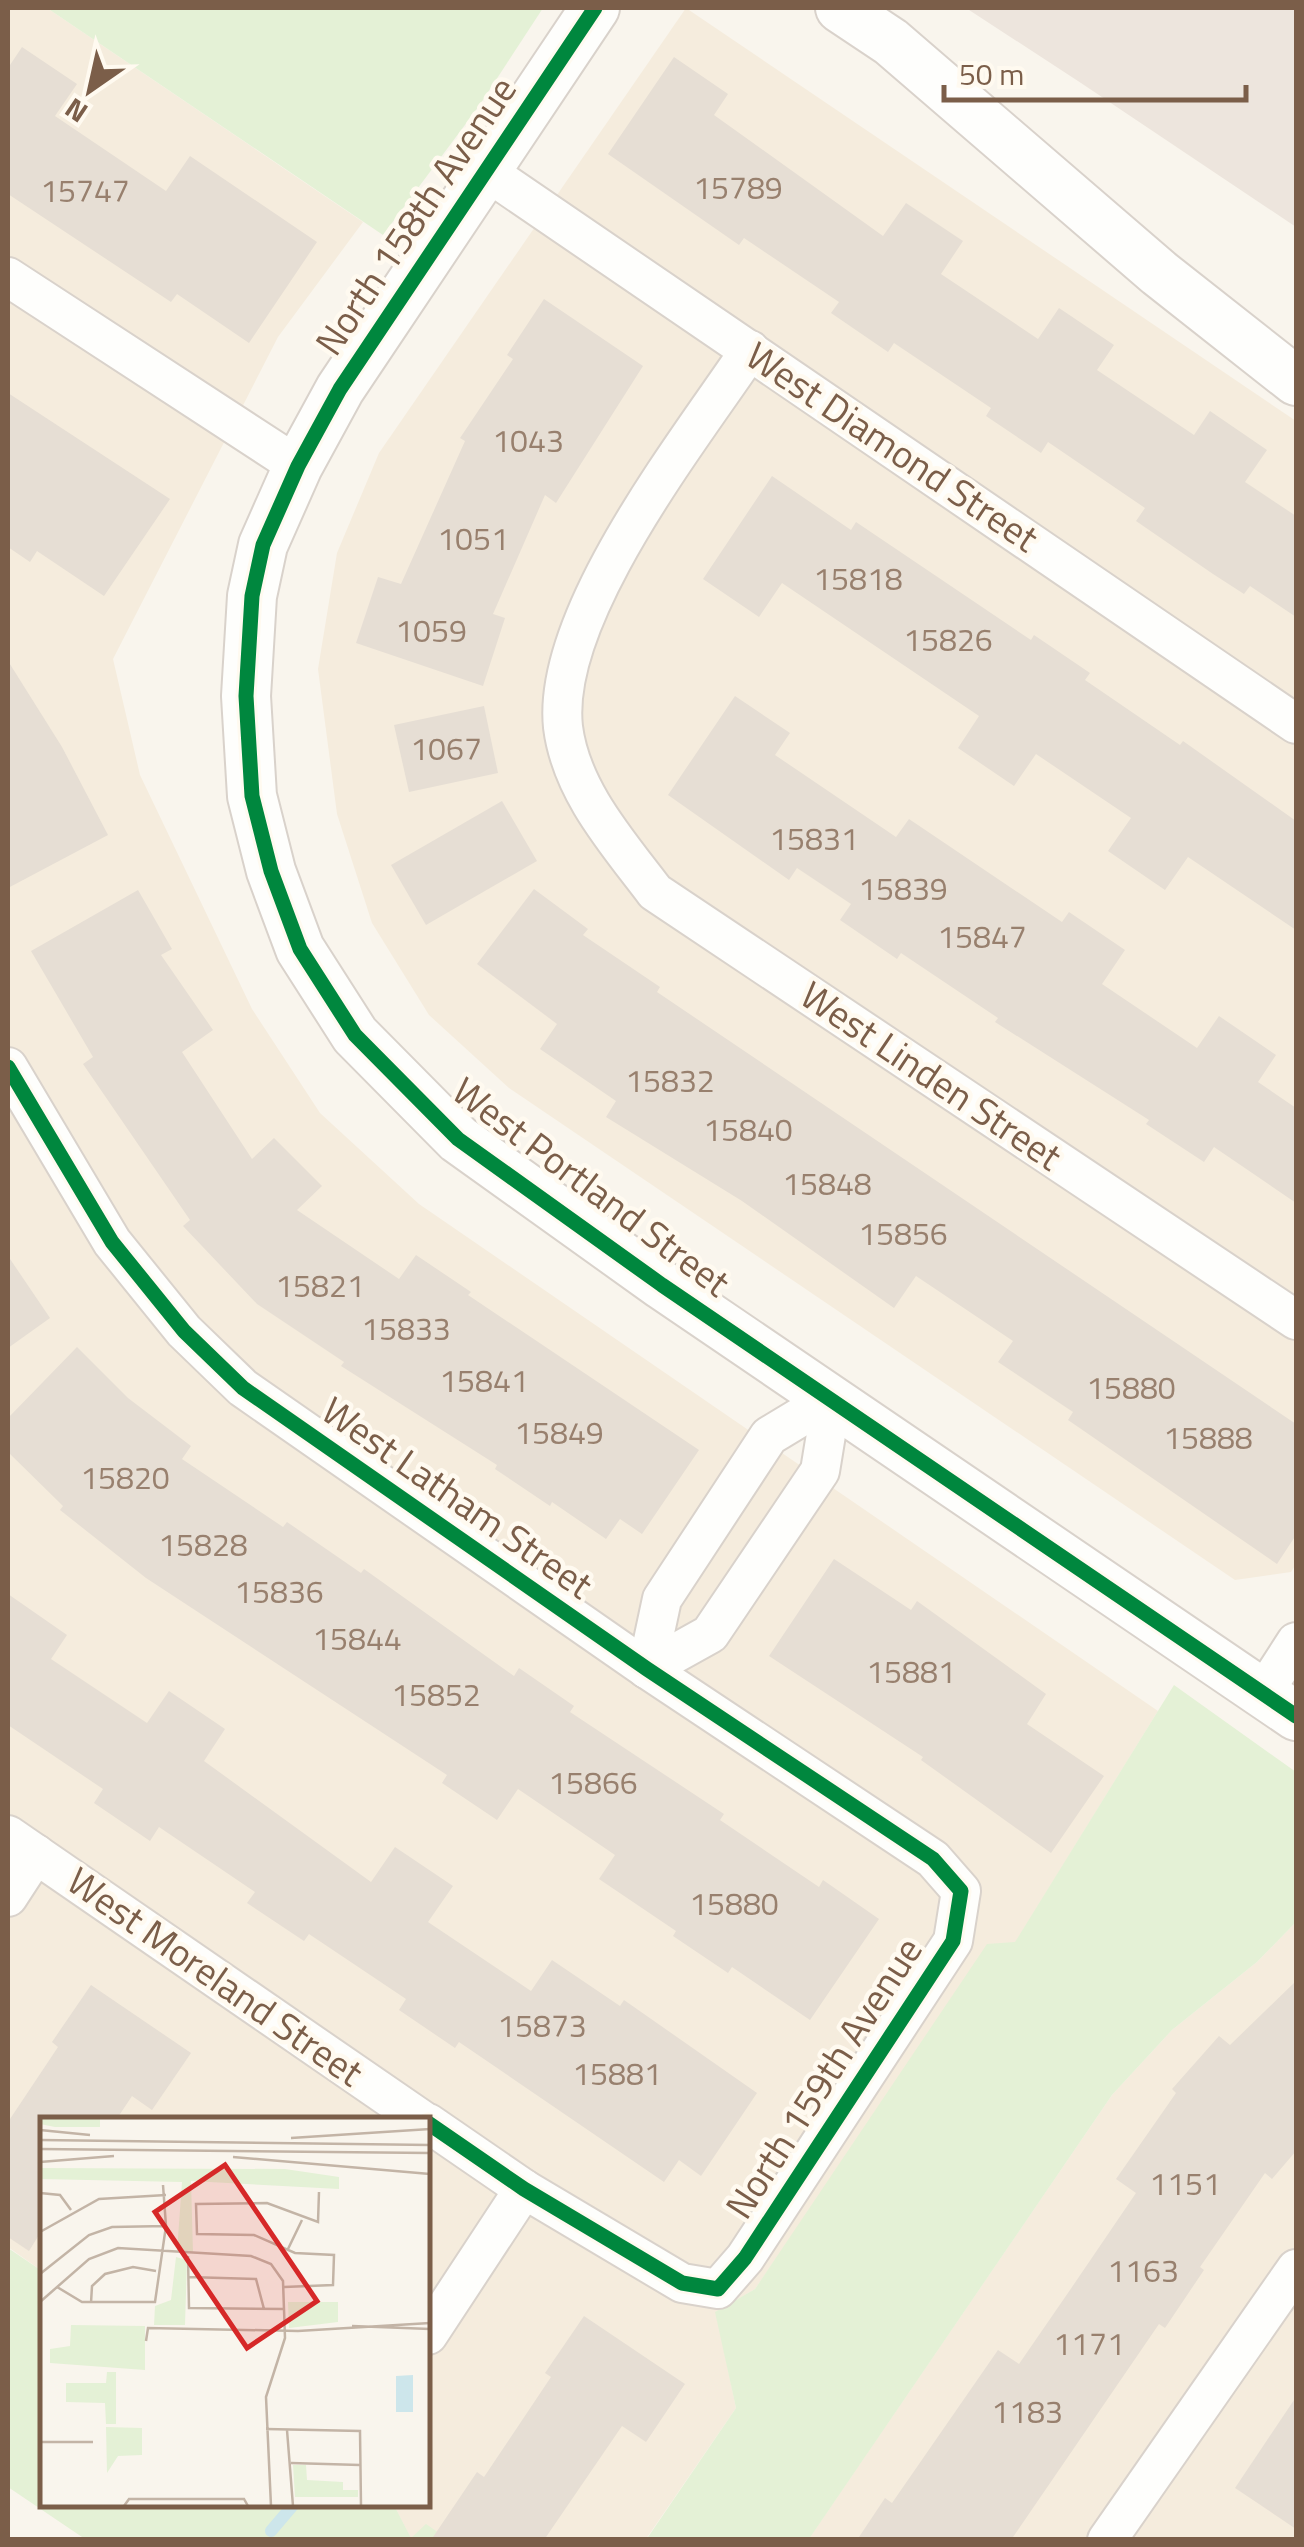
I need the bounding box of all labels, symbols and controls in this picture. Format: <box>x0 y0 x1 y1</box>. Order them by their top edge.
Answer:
north arrow <box>40 40 140 140</box>
scale bar <box>944 40 1246 102</box>
text: 50 m <box>959 51 1024 97</box>
street label: North 158th Avenue <box>300 64 530 367</box>
text: N <box>56 88 96 134</box>
house number: 15789 <box>693 163 783 211</box>
house number: 15747 <box>40 166 130 214</box>
street label: West Diamond Street <box>735 327 1051 566</box>
house number: 1043 <box>492 416 564 464</box>
house number: 1051 <box>437 514 509 562</box>
house number: 15818 <box>813 554 903 602</box>
house number: 1059 <box>395 606 467 654</box>
house number: 15826 <box>903 615 993 663</box>
house number: 1067 <box>410 724 482 772</box>
house number: 15831 <box>769 814 859 862</box>
house number: 15839 <box>858 864 948 912</box>
house number: 15847 <box>937 912 1027 960</box>
street label: West Linden Street <box>789 966 1074 1184</box>
house number: 15832 <box>625 1056 715 1104</box>
street label: West Portland Street <box>440 1062 743 1310</box>
house number: 15840 <box>703 1105 793 1153</box>
house number: 15848 <box>782 1159 872 1207</box>
house number: 15856 <box>858 1209 948 1257</box>
house number: 15821 <box>275 1261 365 1309</box>
house number: 15833 <box>361 1304 451 1352</box>
house number: 15841 <box>439 1356 529 1404</box>
house number: 15880 <box>1086 1363 1176 1411</box>
street label: West Latham Street <box>310 1382 605 1613</box>
house number: 15849 <box>514 1408 604 1456</box>
house number: 15888 <box>1163 1413 1253 1461</box>
house number: 15820 <box>80 1453 170 1501</box>
house number: 15828 <box>158 1520 248 1568</box>
house number: 15836 <box>234 1567 324 1615</box>
house number: 15844 <box>312 1614 402 1662</box>
house number: 15881 <box>866 1647 956 1695</box>
house number: 15852 <box>391 1670 481 1718</box>
house number: 15866 <box>548 1758 638 1806</box>
street label: West Moreland Street <box>56 1852 376 2100</box>
house number: 15880 <box>689 1879 779 1927</box>
street label: North 159th Avenue <box>710 1925 936 2230</box>
house number: 15873 <box>497 2001 587 2049</box>
house number: 15881 <box>572 2049 662 2097</box>
inset map <box>40 2117 430 2507</box>
house number: 1151 <box>1149 2159 1221 2207</box>
house number: 1163 <box>1107 2246 1179 2294</box>
house number: 1171 <box>1053 2319 1125 2367</box>
house number: 1183 <box>991 2387 1063 2435</box>

